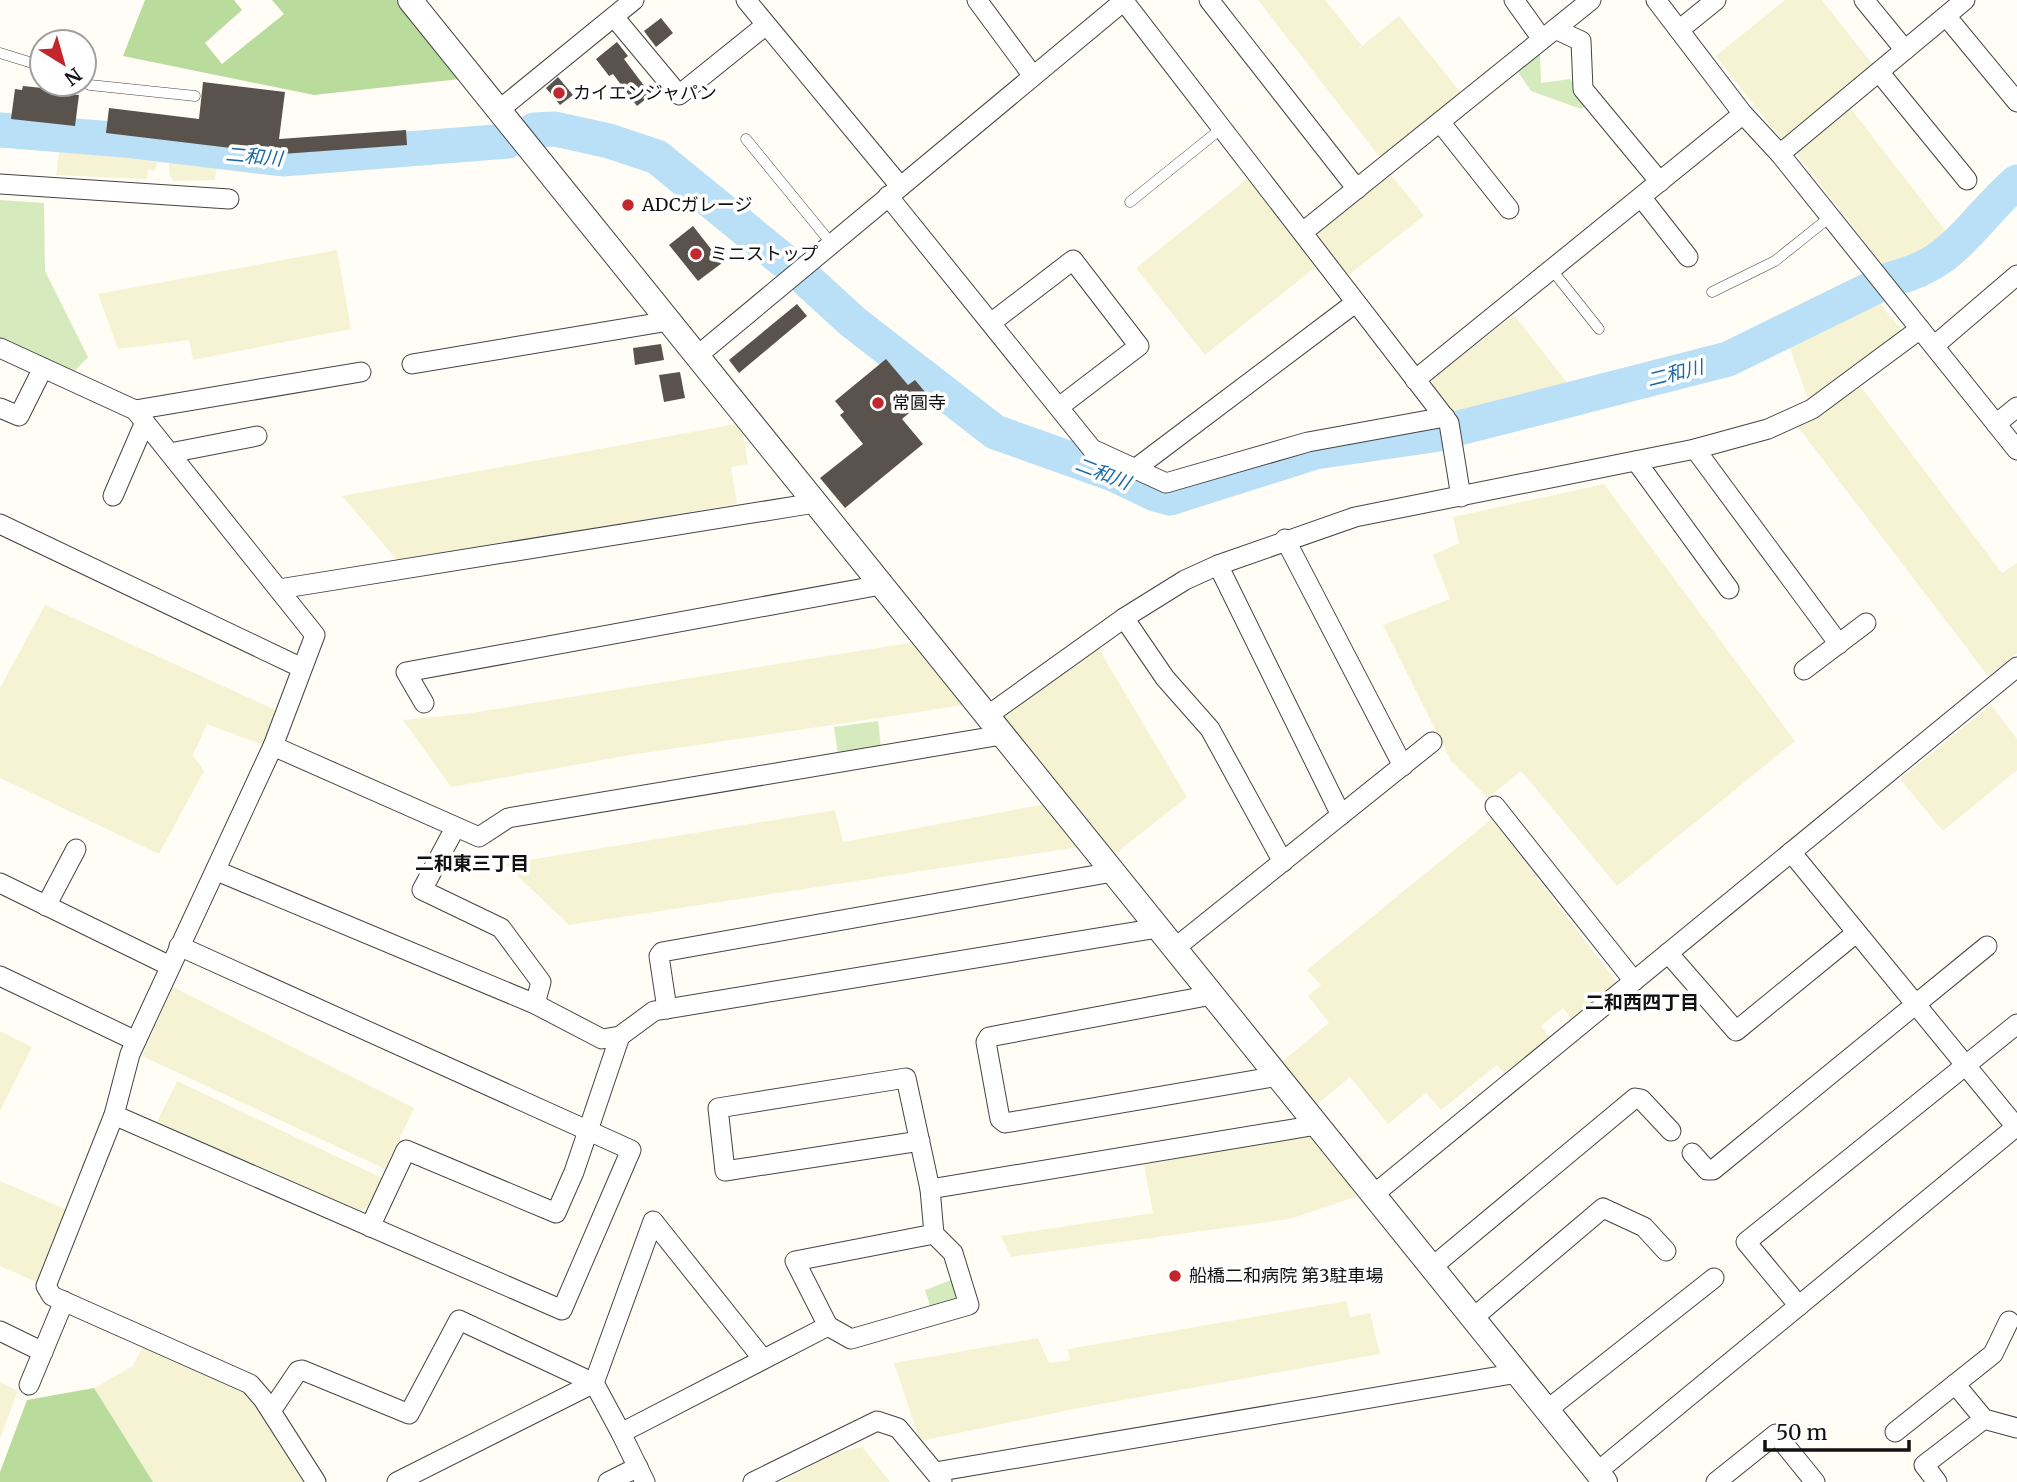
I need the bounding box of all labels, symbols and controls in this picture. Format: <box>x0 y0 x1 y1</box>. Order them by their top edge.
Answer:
north arrow <box>28 28 98 98</box>
text: N <box>60 62 86 91</box>
place label: カイエンジャパン <box>573 81 717 104</box>
marker: カイエンジャパン <box>551 85 567 101</box>
water label: 二和川 <box>225 142 285 171</box>
place label: ADCガレージ <box>641 193 752 216</box>
marker: ADCガレージ <box>620 197 636 213</box>
place label: ミニストップ <box>710 242 818 265</box>
marker: ミニストップ <box>688 246 704 262</box>
water label: 二和川 <box>1644 354 1707 392</box>
place label: 常圓寺 <box>892 391 946 414</box>
marker: 常圓寺 <box>870 395 886 411</box>
water label: 二和川 <box>1072 452 1136 495</box>
district label: 二和東三丁目 <box>415 851 529 875</box>
district label: 二和西四丁目 <box>1585 990 1699 1014</box>
place label: 船橋二和病院 第3駐車場 <box>1189 1264 1384 1287</box>
marker: 船橋二和病院 第3駐車場 <box>1167 1268 1183 1284</box>
scale bar <box>1765 1408 1909 1452</box>
text: 50 m <box>1776 1419 1827 1446</box>

